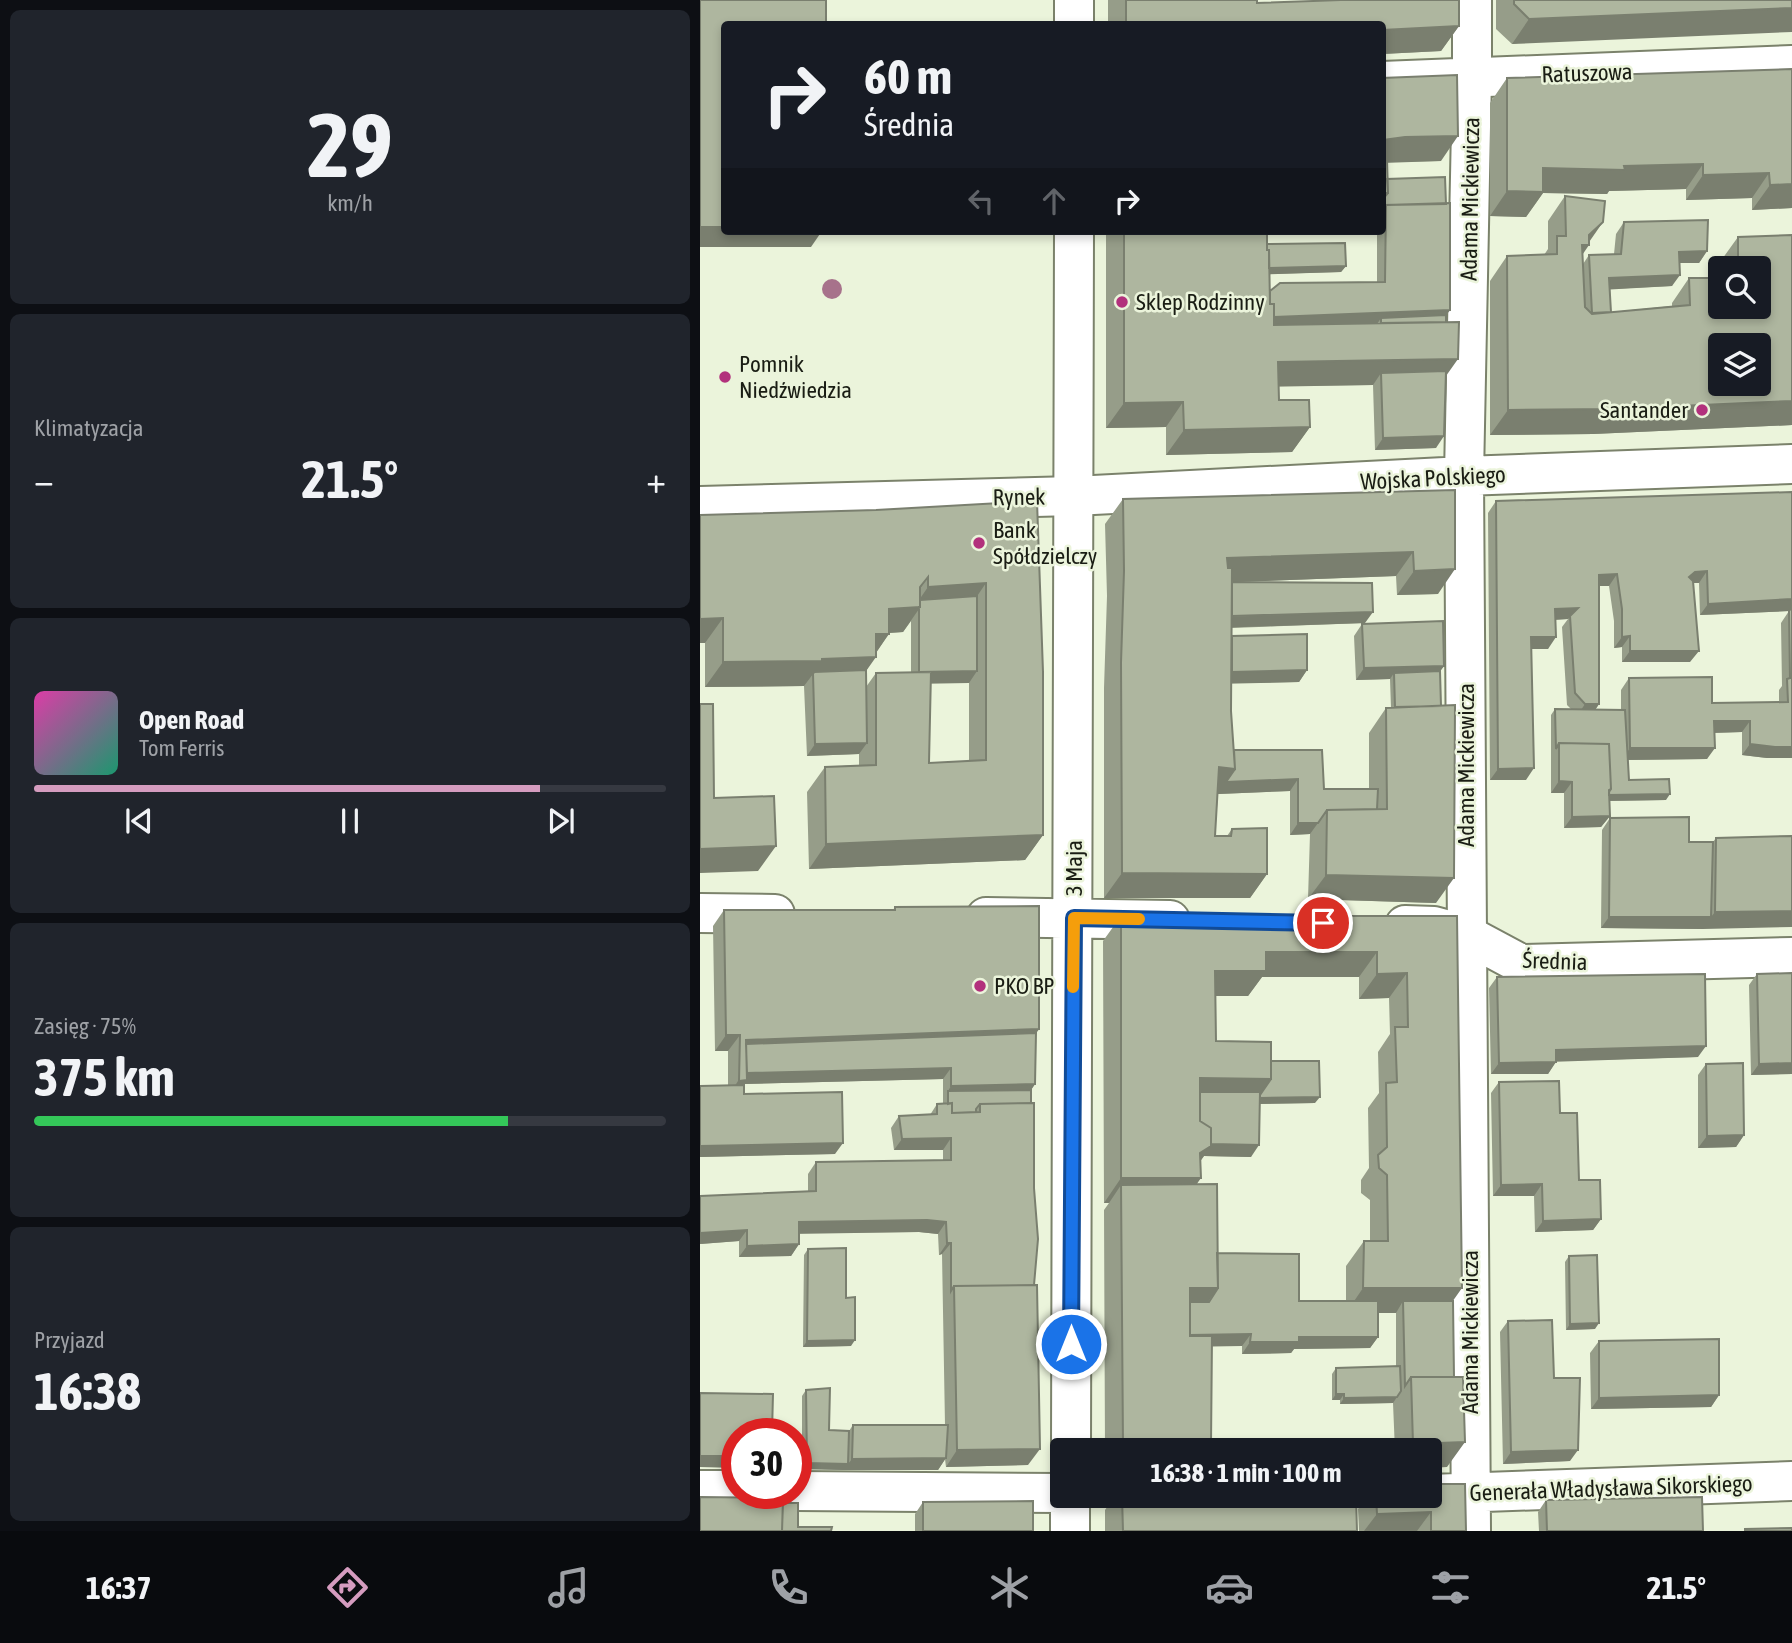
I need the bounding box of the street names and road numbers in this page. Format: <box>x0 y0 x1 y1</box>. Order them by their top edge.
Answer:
street label: Ratuszowa <box>1541 58 1633 88</box>
street label: Adama Mickiewicza <box>1456 117 1484 281</box>
street label: Wojska Polskiego <box>1360 461 1506 495</box>
street label: Rynek <box>992 484 1046 510</box>
street label: Adama Mickiewicza <box>1453 683 1479 847</box>
street label: 3 Maja <box>1061 840 1087 896</box>
street label: Średnia <box>1522 947 1588 975</box>
street label: Adama Mickiewicza <box>1457 1250 1483 1414</box>
street label: Generała Władysława Sikorskiego <box>1469 1470 1753 1506</box>

